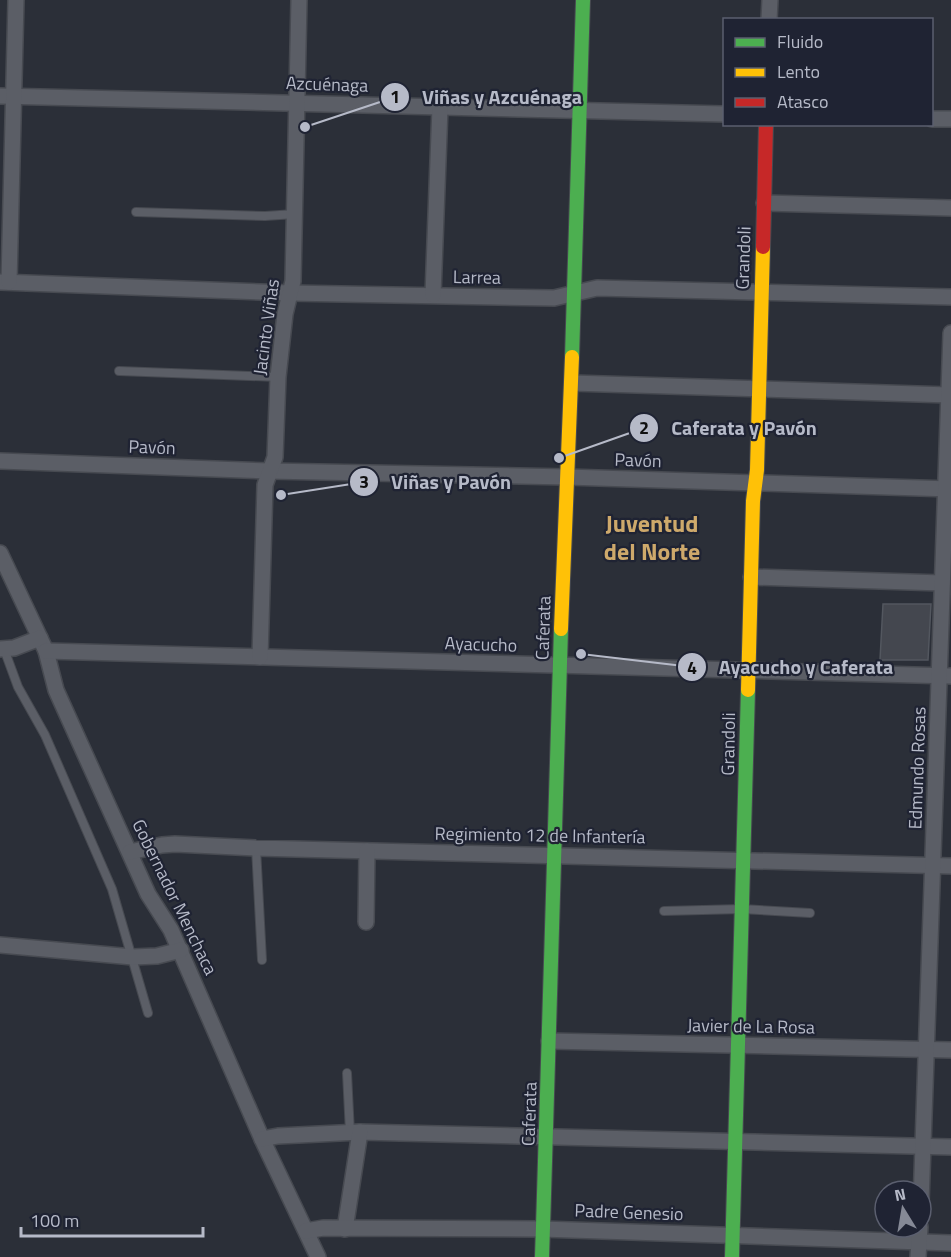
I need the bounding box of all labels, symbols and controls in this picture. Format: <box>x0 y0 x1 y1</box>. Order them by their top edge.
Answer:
legend <box>723 18 933 126</box>
text: Fluido <box>777 28 823 55</box>
text: Lento <box>777 58 820 85</box>
street label: Azcuénaga <box>285 69 369 99</box>
callout: Viñas y Azcuénaga <box>380 78 594 116</box>
text: Viñas y Azcuénaga <box>422 81 582 112</box>
text: 1 <box>390 83 400 110</box>
text: Atasco <box>777 88 828 115</box>
street label: Grandoli <box>728 226 758 290</box>
street label: Larrea <box>453 263 501 291</box>
street label: Jacinto Viñas <box>246 277 286 377</box>
callout: Caferata y Pavón <box>629 409 828 447</box>
text: Caferata y Pavón <box>671 412 817 443</box>
text: 2 <box>639 414 649 441</box>
street label: Pavón <box>128 433 176 461</box>
street label: Pavón <box>614 446 662 474</box>
callout: Viñas y Pavón <box>349 463 523 501</box>
text: Viñas y Pavón <box>391 466 511 497</box>
text: 3 <box>359 468 369 495</box>
district label: Juventud del Norte <box>604 505 700 569</box>
street label: Caferata <box>528 595 558 661</box>
street label: Ayacucho <box>444 629 518 659</box>
callout: Ayacucho y Caferata <box>677 648 906 686</box>
text: Ayacucho y Caferata <box>719 651 893 682</box>
text: 4 <box>687 654 697 681</box>
street label: Edmundo Rosas <box>901 706 933 830</box>
street label: Grandoli <box>714 712 742 776</box>
street label: Gobernador Menchaca <box>126 814 224 980</box>
street label: Regimiento 12 de Infantería <box>434 820 646 850</box>
street label: Javier de La Rosa <box>687 1011 815 1041</box>
street label: Caferata <box>514 1081 544 1147</box>
north arrow <box>873 1179 933 1239</box>
text: N <box>892 1181 908 1207</box>
street label: Padre Genesio <box>574 1197 684 1227</box>
scale bar <box>21 1200 202 1238</box>
text: 100 m <box>30 1207 79 1234</box>

